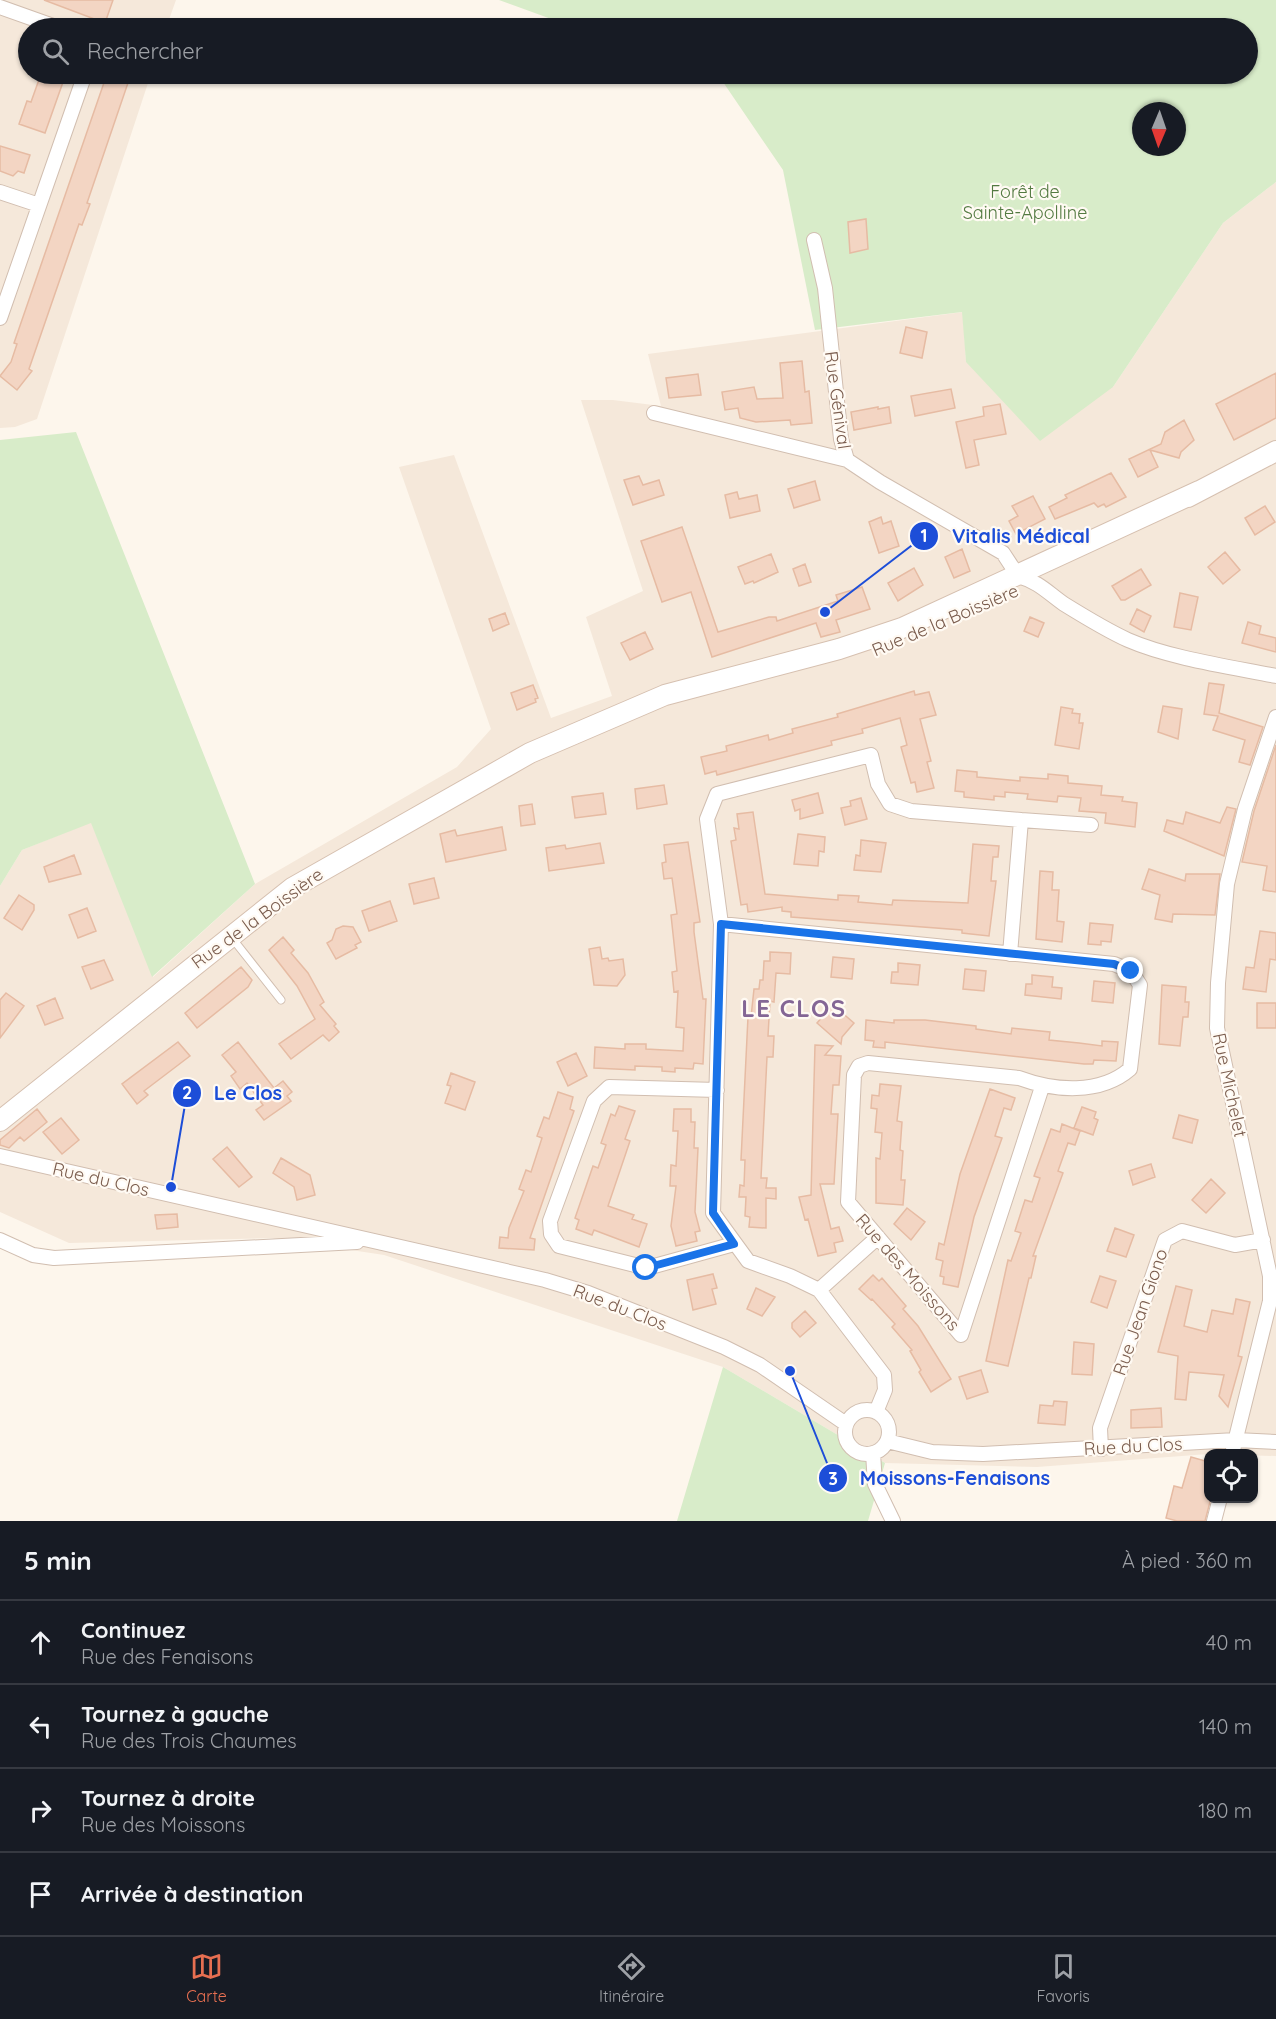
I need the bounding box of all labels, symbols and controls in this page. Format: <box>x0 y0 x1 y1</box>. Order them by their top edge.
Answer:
search box <box>18 18 1258 84</box>
icon: search <box>39 35 72 68</box>
text: Rechercher <box>87 37 203 65</box>
north arrow <box>1132 102 1186 156</box>
park label: Forêt de Sainte-Apolline <box>963 180 1087 224</box>
street label: Rue Génival <box>820 350 856 450</box>
callout: Vitalis Médical <box>909 517 1102 555</box>
text: Vitalis Médical <box>952 523 1090 548</box>
text: 1 <box>920 524 928 547</box>
street label: Rue de la Boissière <box>868 579 1022 661</box>
street label: Rue de la Boissière <box>187 862 327 974</box>
route end <box>1117 957 1143 983</box>
district label: LE CLOS <box>741 993 847 1023</box>
street label: Rue Michelet <box>1208 1031 1252 1139</box>
callout: Le Clos <box>172 1074 295 1112</box>
text: Le Clos <box>214 1080 282 1105</box>
text: 2 <box>182 1081 192 1104</box>
street label: Rue du Clos <box>50 1157 152 1201</box>
street label: Rue des Moissons <box>851 1209 965 1335</box>
street label: Rue Jean Giono <box>1108 1246 1172 1378</box>
route start <box>632 1254 658 1280</box>
street label: Rue du Clos <box>570 1279 670 1335</box>
street label: Rue du Clos <box>1083 1432 1183 1460</box>
map controls <box>1204 1449 1258 1503</box>
button: locate <box>1204 1449 1258 1503</box>
callout: Moissons-Fenaisons <box>818 1459 1062 1497</box>
text: Moissons-Fenaisons <box>860 1465 1050 1490</box>
text: 3 <box>828 1467 838 1490</box>
text: 5 min <box>24 1544 92 1577</box>
text: À pied · 360 m <box>1122 1548 1252 1573</box>
text: Continuez <box>81 1616 185 1644</box>
icon: ahead <box>24 1626 57 1659</box>
text: 40 m <box>1206 1630 1252 1655</box>
text: Rue des Fenaisons <box>81 1644 253 1669</box>
text: Tournez à gauche <box>81 1700 269 1728</box>
icon: left <box>24 1710 57 1743</box>
text: 140 m <box>1199 1714 1252 1739</box>
text: Rue des Trois Chaumes <box>81 1728 297 1753</box>
text: Tournez à droite <box>81 1784 255 1812</box>
icon: right <box>24 1794 57 1827</box>
text: 180 m <box>1198 1798 1252 1823</box>
text: Rue des Moissons <box>81 1812 245 1837</box>
icon: arrive <box>24 1878 57 1911</box>
text: Arrivée à destination <box>81 1880 303 1908</box>
tab: Carte <box>186 1950 227 2006</box>
tab: Itinéraire <box>599 1950 664 2006</box>
tab: Favoris <box>1036 1950 1090 2006</box>

